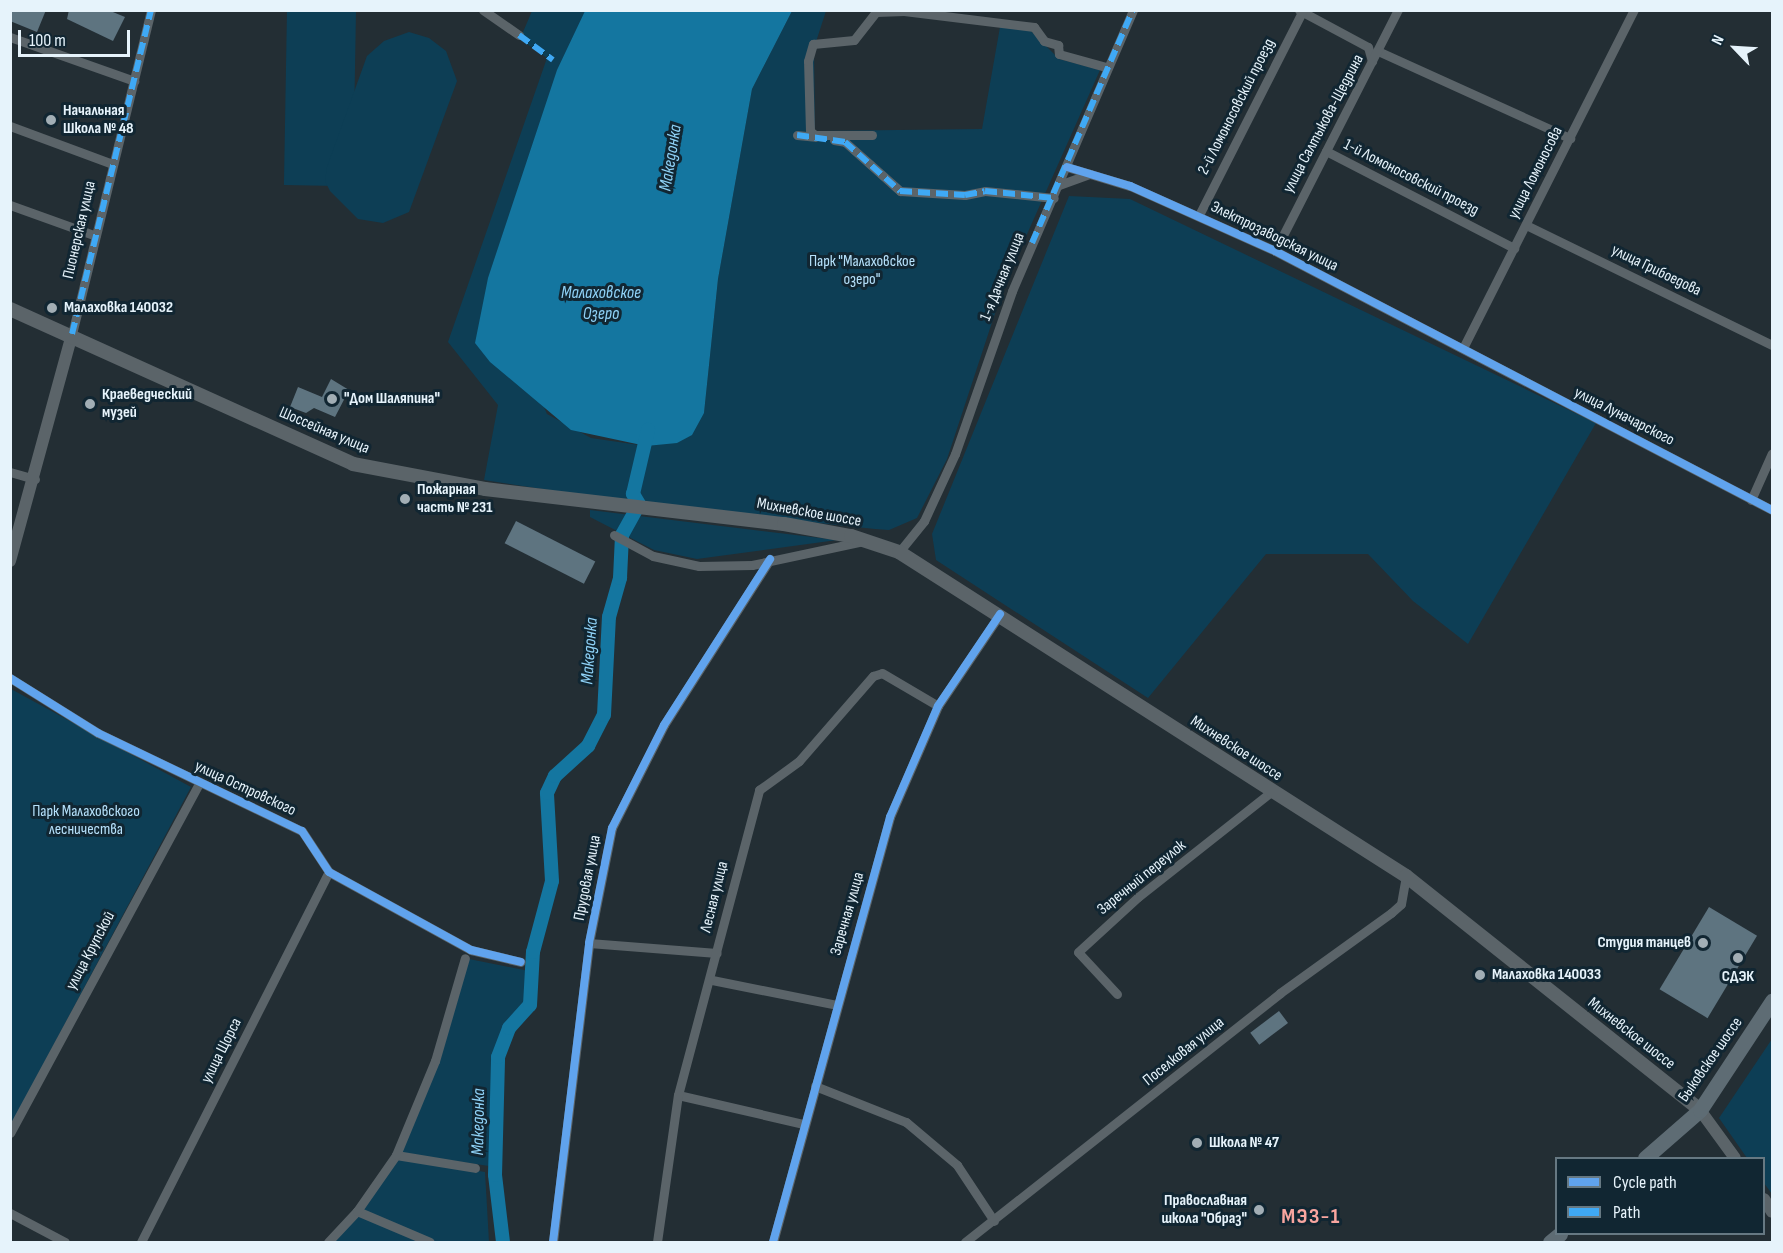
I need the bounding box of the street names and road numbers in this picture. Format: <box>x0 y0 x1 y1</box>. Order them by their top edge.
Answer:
street label: 2-й Ломоносовский проезд <box>1194 36 1280 178</box>
street label: улица Салтыкова-Щедрина <box>1279 52 1369 196</box>
street label: улица Ломоносова <box>1505 124 1567 222</box>
street label: 1-й Ломоносовский проезд <box>1340 136 1482 220</box>
street label: Пионерская улица <box>59 179 101 281</box>
street label: Электрозаводская улица <box>1207 198 1341 276</box>
street label: 1-я Дачная улица <box>977 230 1029 324</box>
street label: улица Грибоедова <box>1608 241 1704 301</box>
street label: улица Луначарского <box>1571 383 1677 451</box>
street label: Шоссейная улица <box>276 403 372 459</box>
street label: Михневское шоссе <box>755 494 863 532</box>
street label: Михневское шоссе <box>1186 712 1286 786</box>
street label: улица Островского <box>191 757 299 821</box>
street label: Прудовая улица <box>570 834 606 922</box>
street label: Заречный переулок <box>1094 836 1190 920</box>
street label: Лесная улица <box>697 859 733 935</box>
street label: Заречная улица <box>827 870 869 958</box>
street label: улица Крупской <box>62 909 120 993</box>
street label: Михневское шоссе <box>1583 994 1679 1074</box>
street label: Поселковая улица <box>1140 1014 1228 1090</box>
street label: Быковское шоссе <box>1675 1014 1747 1106</box>
street label: улица Щорса <box>197 1015 247 1087</box>

